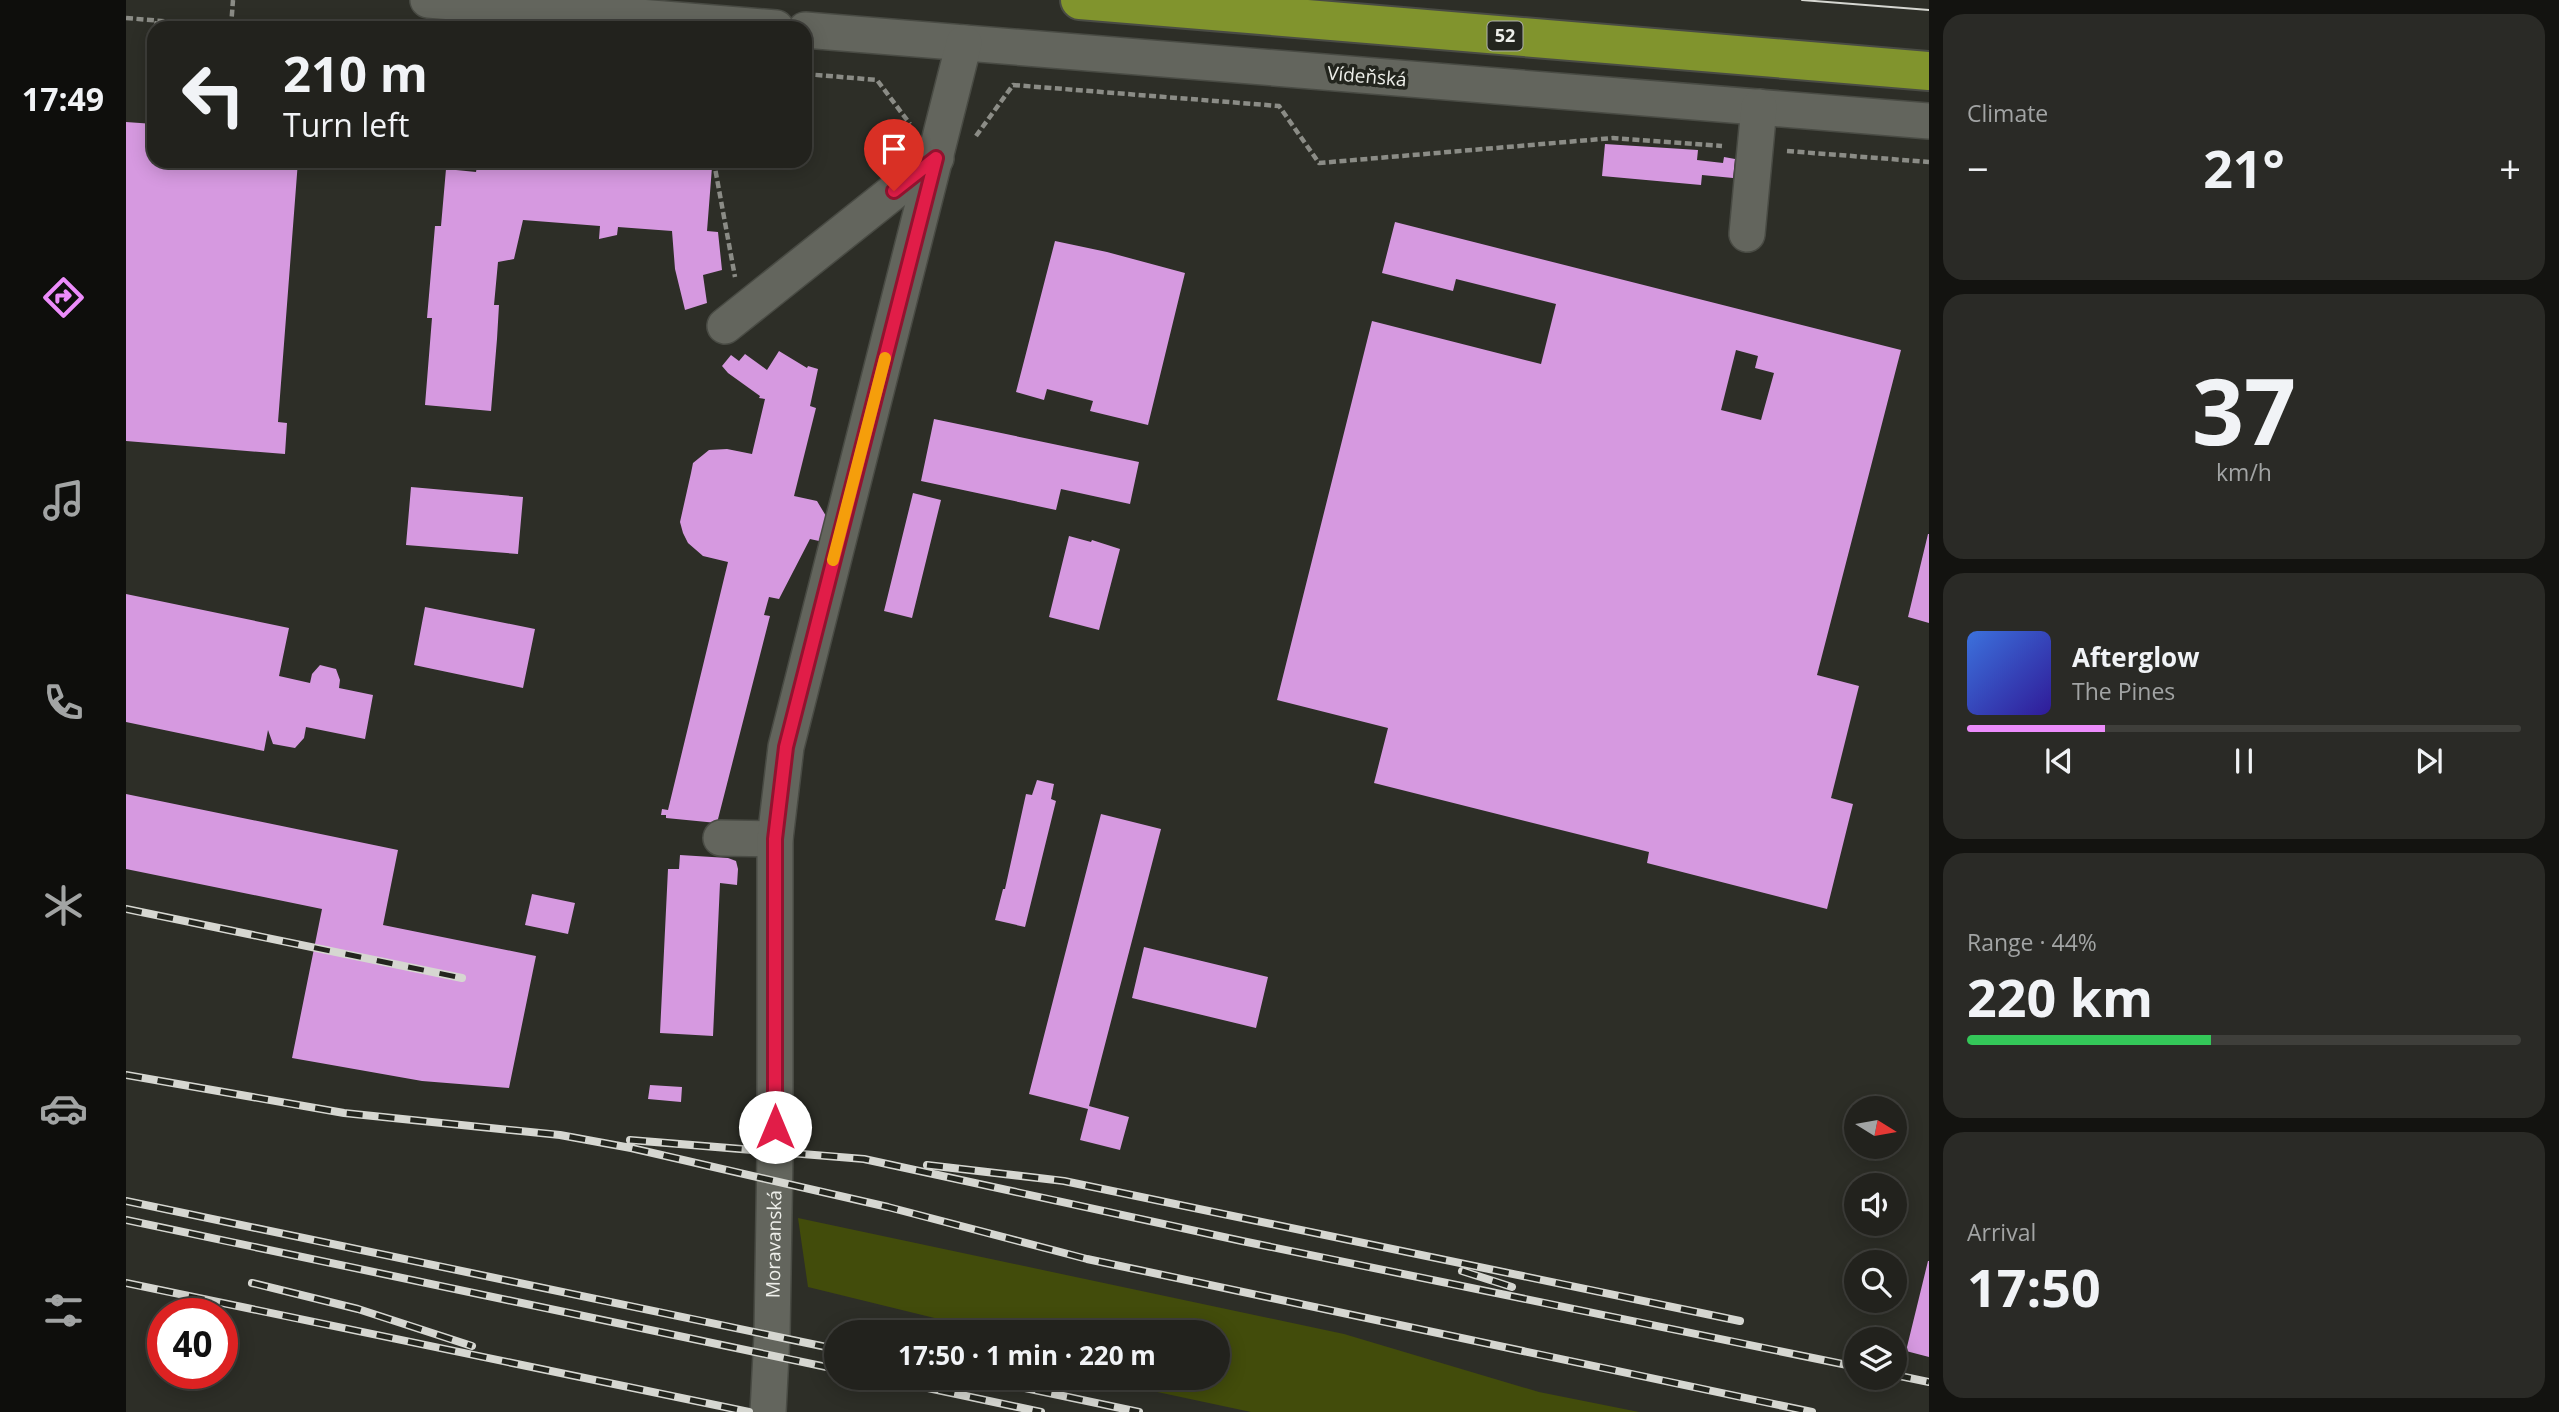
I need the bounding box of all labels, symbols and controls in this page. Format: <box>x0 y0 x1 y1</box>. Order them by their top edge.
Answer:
road number: 52 <box>1488 22 1522 51</box>
text: 210 m <box>283 40 428 106</box>
icon: left <box>168 49 259 140</box>
street label: Vídeňská <box>1326 60 1408 92</box>
text: 17:49 <box>22 77 104 120</box>
text: Climate <box>1967 97 2048 129</box>
text: Turn left <box>283 103 409 146</box>
pin <box>864 119 924 191</box>
icon: arrive <box>875 130 913 168</box>
text: 21° <box>2203 132 2285 203</box>
text: − <box>1967 142 1989 194</box>
text: + <box>2499 142 2521 194</box>
icon: directions <box>39 273 88 322</box>
text: 37 <box>2192 348 2296 472</box>
text: km/h <box>2216 456 2272 488</box>
icon: music <box>39 476 88 525</box>
text: Afterglow <box>2072 639 2199 675</box>
text: The Pines <box>2072 675 2175 707</box>
icon: phone <box>39 678 88 727</box>
icon: previous <box>2040 742 2078 780</box>
icon: pause <box>2225 742 2263 780</box>
icon: next <box>2410 742 2448 780</box>
icon: climate <box>39 881 88 930</box>
text: Range · 44% <box>1967 926 2097 958</box>
text: 220 km <box>1967 961 2153 1032</box>
icon: car <box>39 1084 88 1133</box>
position arrow <box>738 1090 812 1164</box>
north arrow <box>1844 1096 1908 1158</box>
map controls <box>1844 1096 1907 1390</box>
button: sound <box>1844 1173 1907 1236</box>
street label: Moravanská <box>760 1190 787 1298</box>
text: Arrival <box>1967 1216 2036 1248</box>
button: search <box>1844 1250 1907 1313</box>
text: 17:50 <box>1967 1251 2101 1322</box>
icon: filters <box>39 1286 88 1335</box>
speed limit sign: 40 <box>147 1298 238 1389</box>
button: layers <box>1844 1327 1907 1390</box>
text: 17:50 · 1 min · 220 m <box>898 1337 1156 1373</box>

